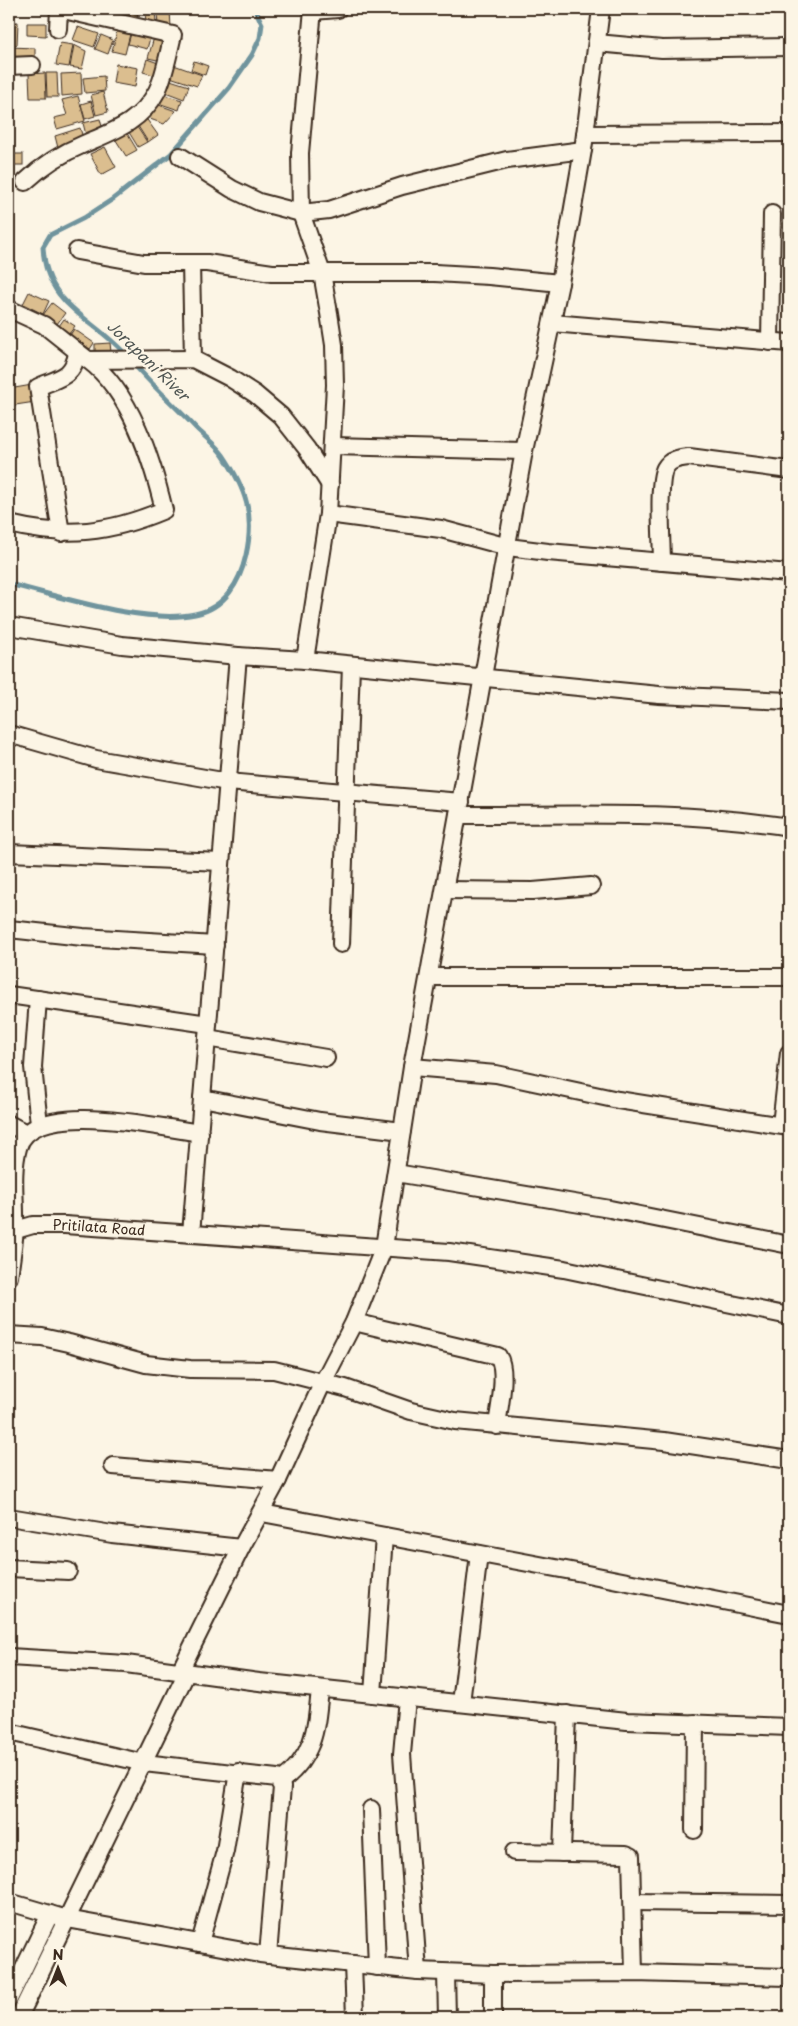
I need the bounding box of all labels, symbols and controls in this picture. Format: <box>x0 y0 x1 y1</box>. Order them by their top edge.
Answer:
water label: Jorapani River <box>103 315 197 407</box>
street label: Pritilata Road <box>53 1214 146 1241</box>
north arrow <box>32 1944 82 1994</box>
text: N <box>52 1944 64 1965</box>

